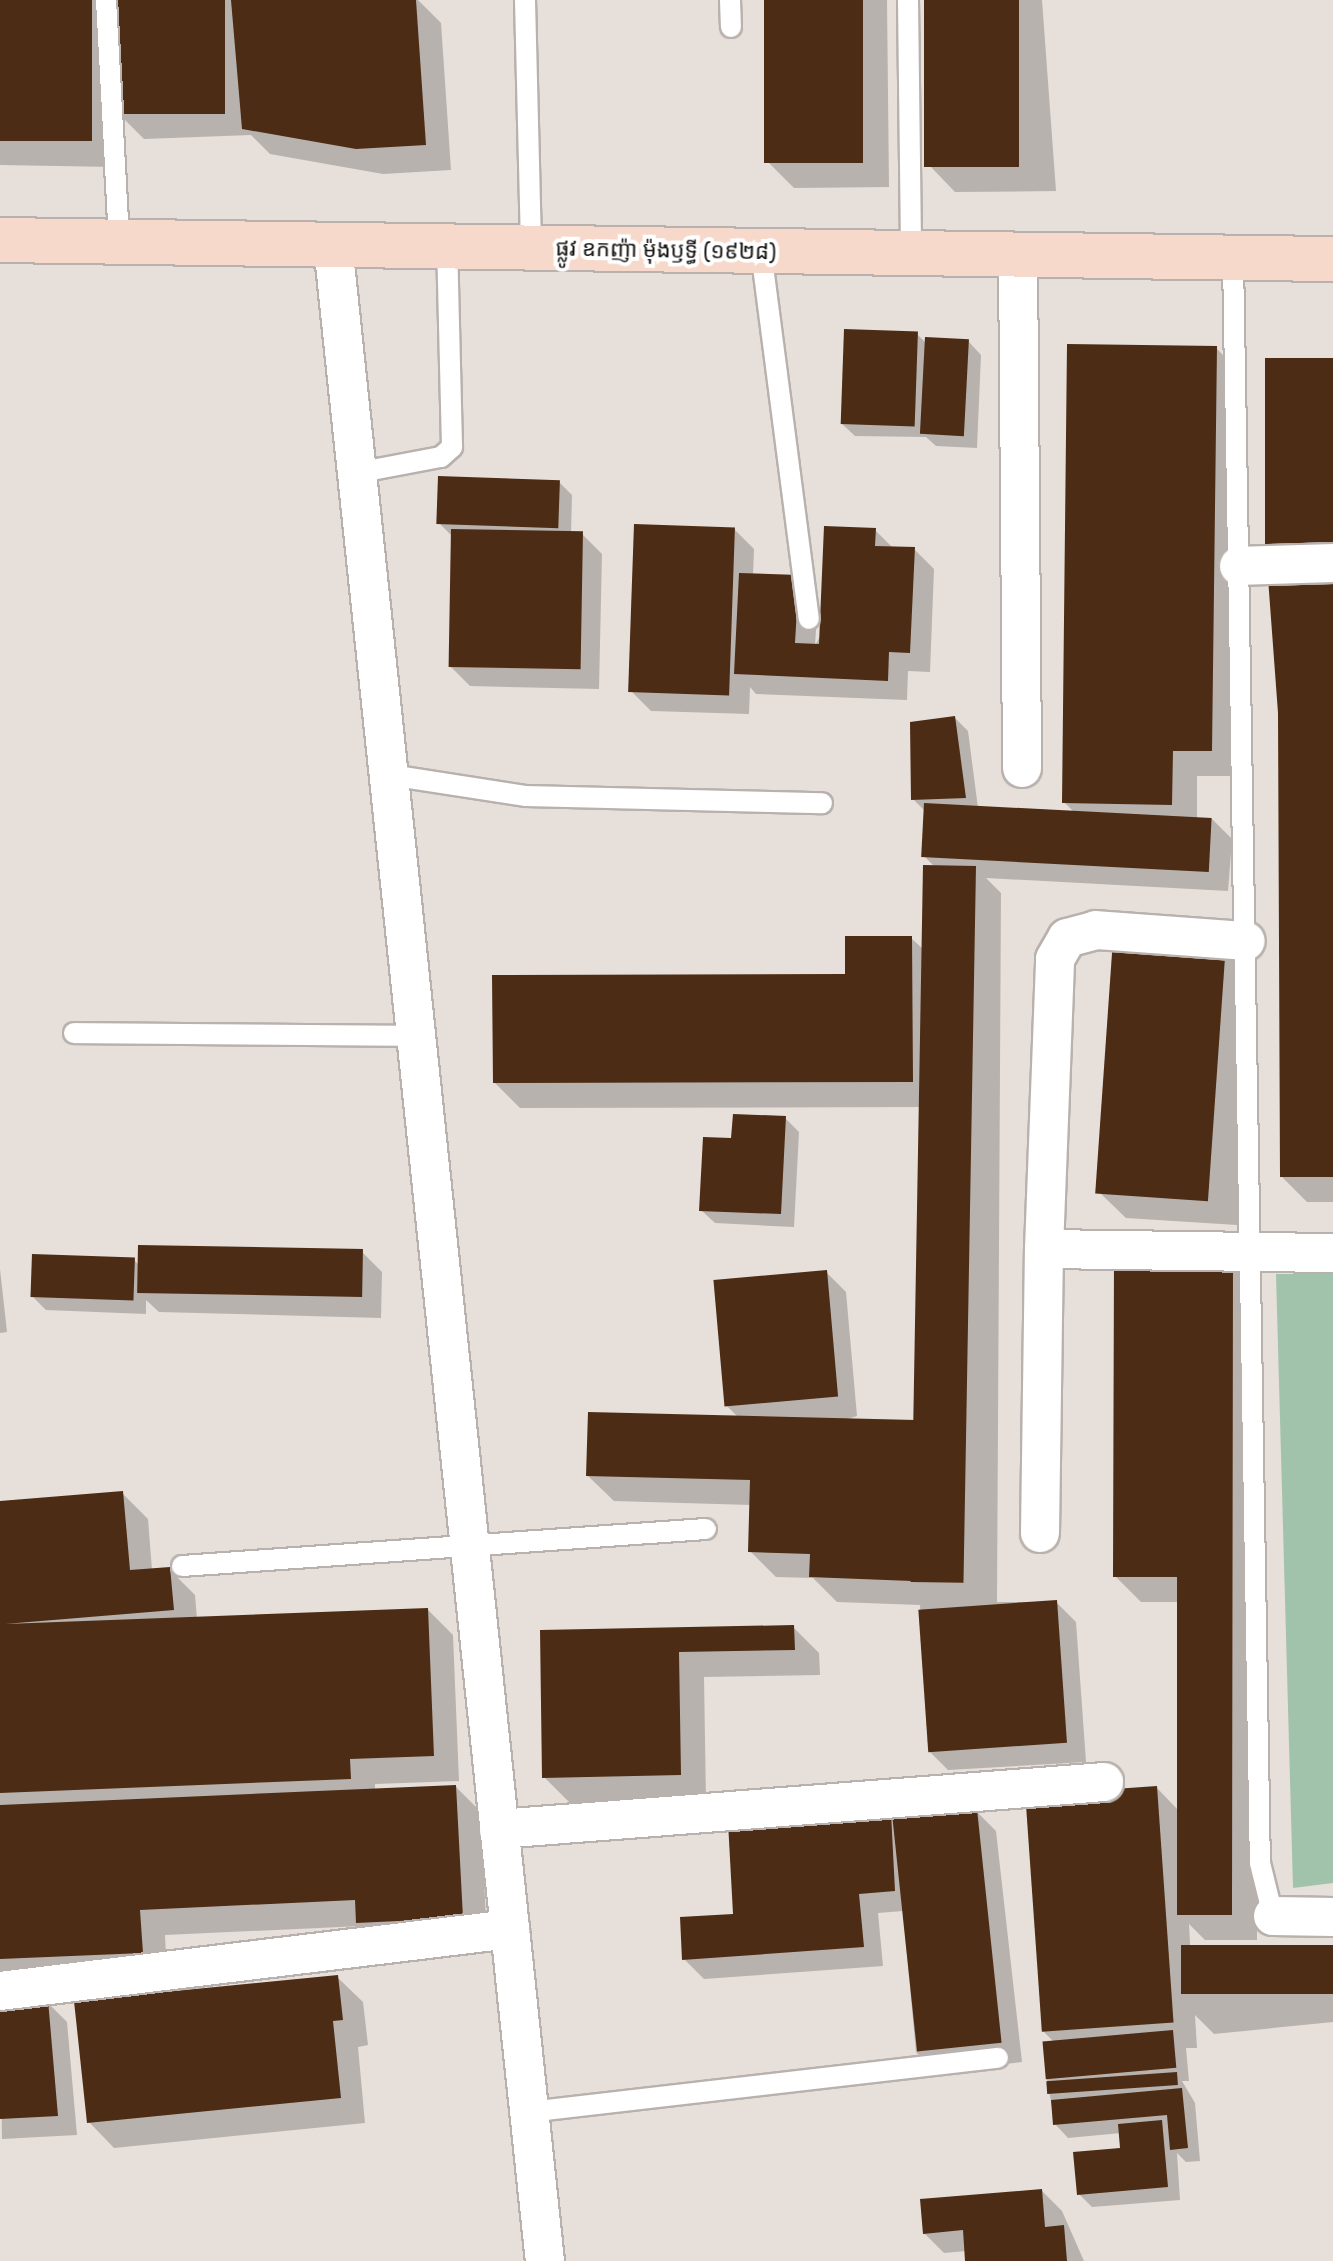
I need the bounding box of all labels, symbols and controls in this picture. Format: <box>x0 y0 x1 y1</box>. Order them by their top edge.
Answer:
street label: ផ្លូវ ឧកញ៉ា ម៉ុងឫទ្ធី (១៩២៨) <box>555 235 777 265</box>

